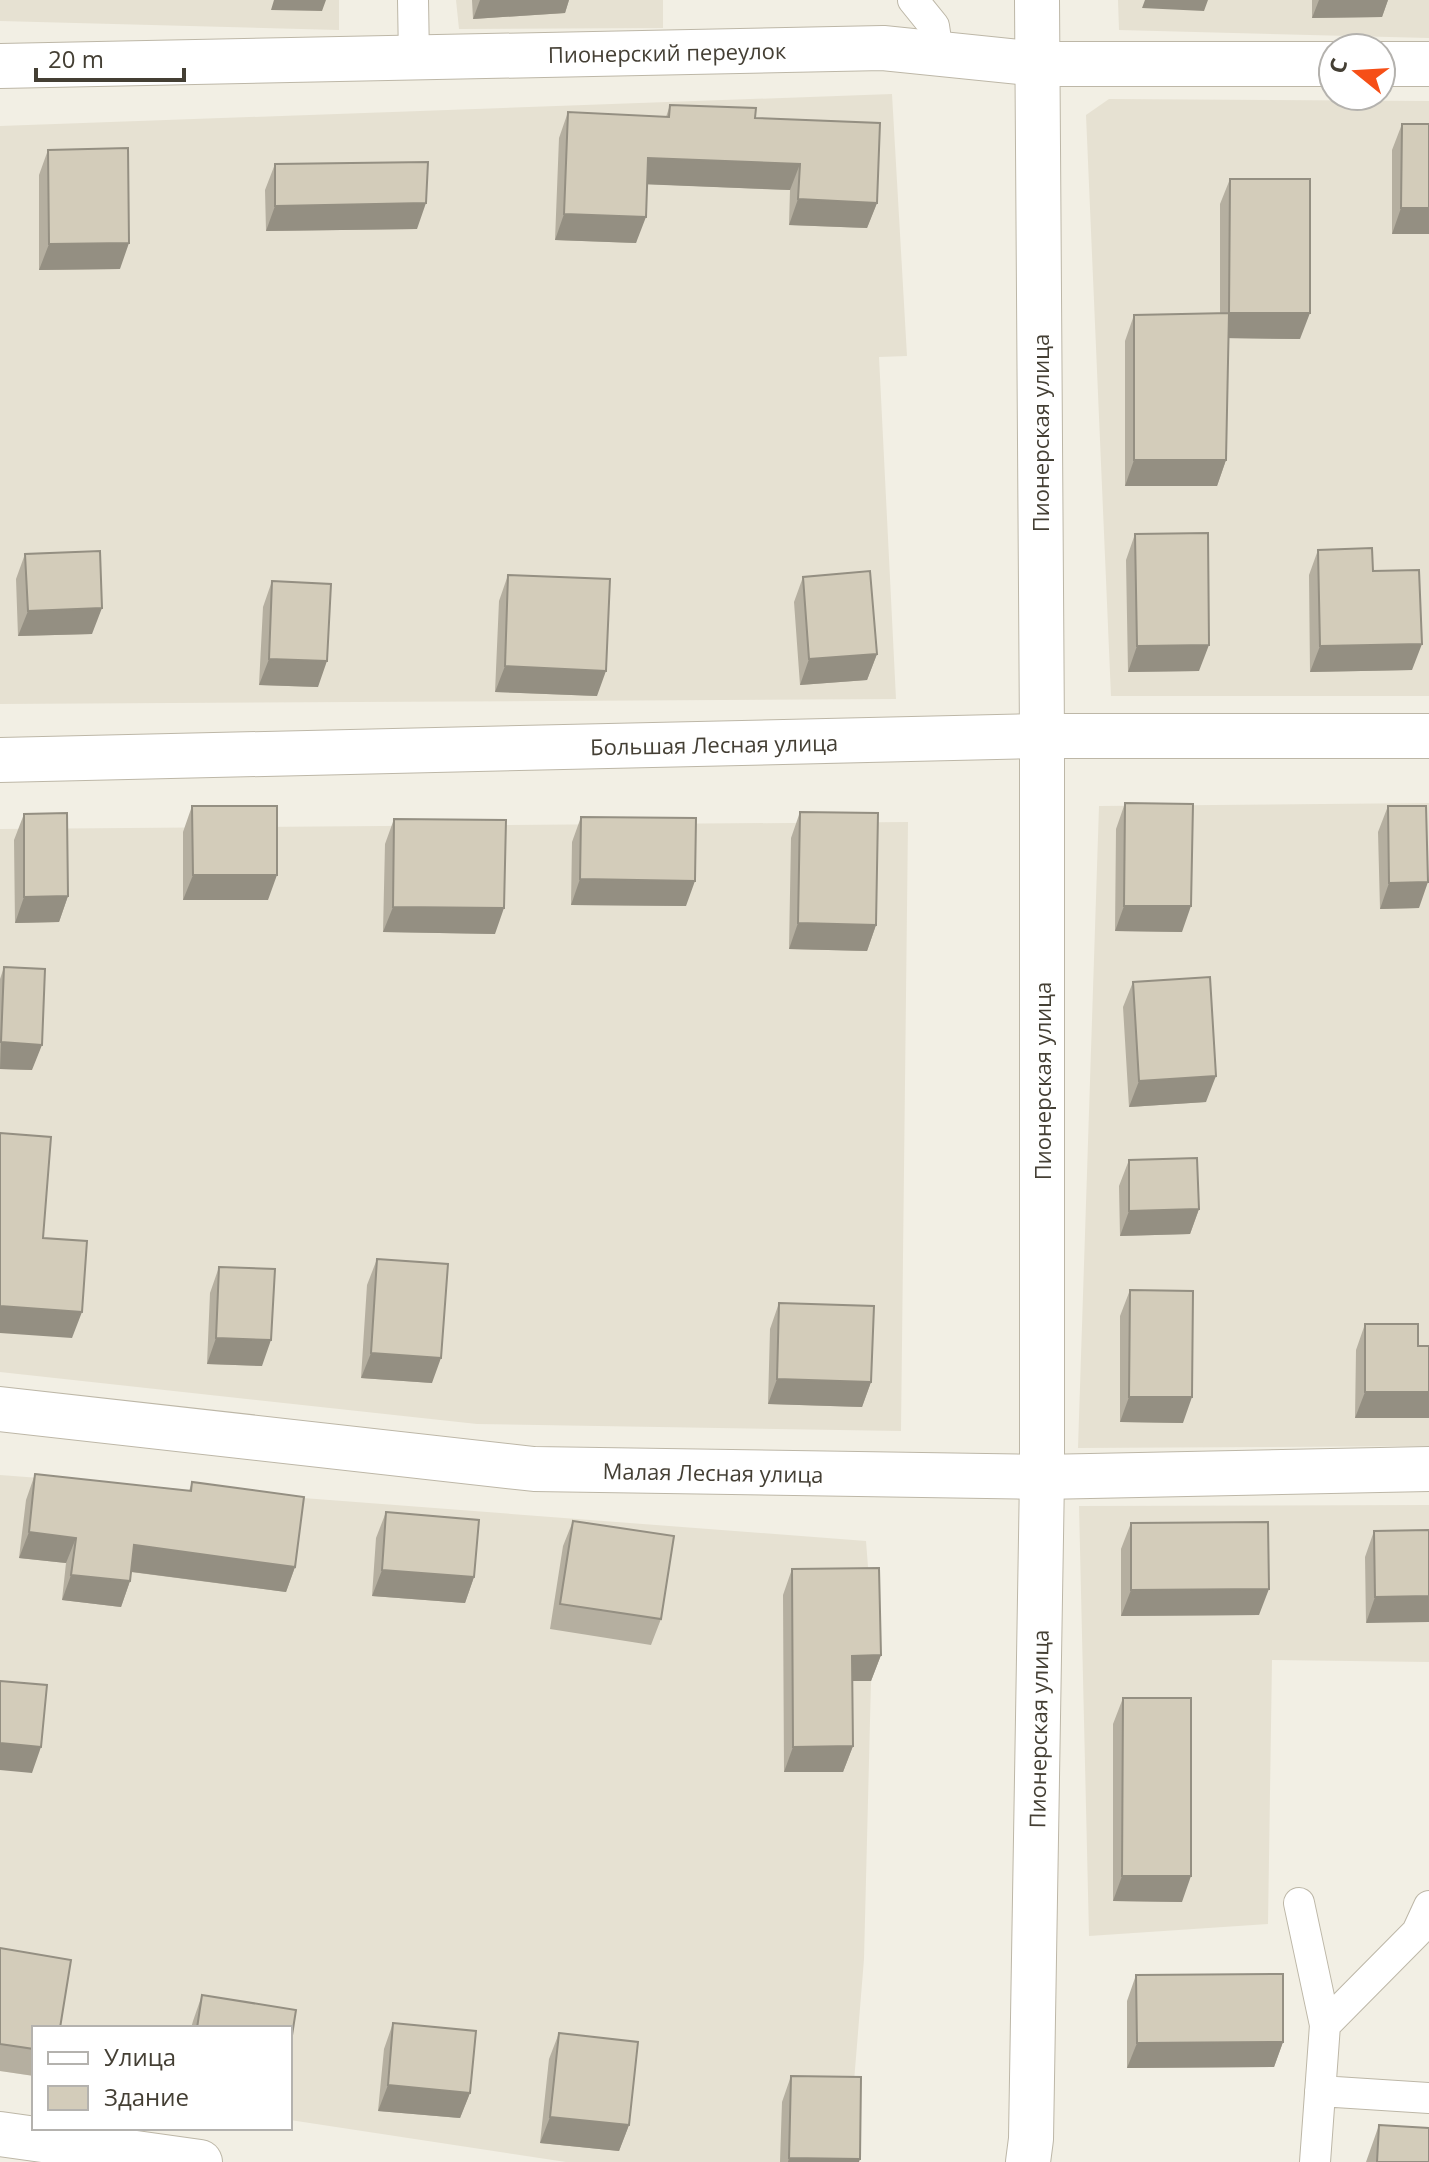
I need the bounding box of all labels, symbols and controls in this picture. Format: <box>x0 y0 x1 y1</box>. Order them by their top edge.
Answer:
scale bar <box>36 32 184 82</box>
north arrow <box>1317 32 1397 112</box>
street label: Пионерский переулок <box>547 35 787 69</box>
text: 20 m <box>48 42 104 75</box>
text: С <box>1321 54 1353 77</box>
street label: Пионерская улица <box>1025 334 1055 532</box>
street label: Большая Лесная улица <box>590 727 838 761</box>
street label: Пионерская улица <box>1027 982 1057 1180</box>
street label: Малая Лесная улица <box>602 1455 824 1489</box>
street label: Пионерская улица <box>1021 1629 1055 1829</box>
legend <box>32 2026 292 2130</box>
text: Улица <box>104 2040 176 2073</box>
text: Здание <box>104 2080 189 2113</box>

